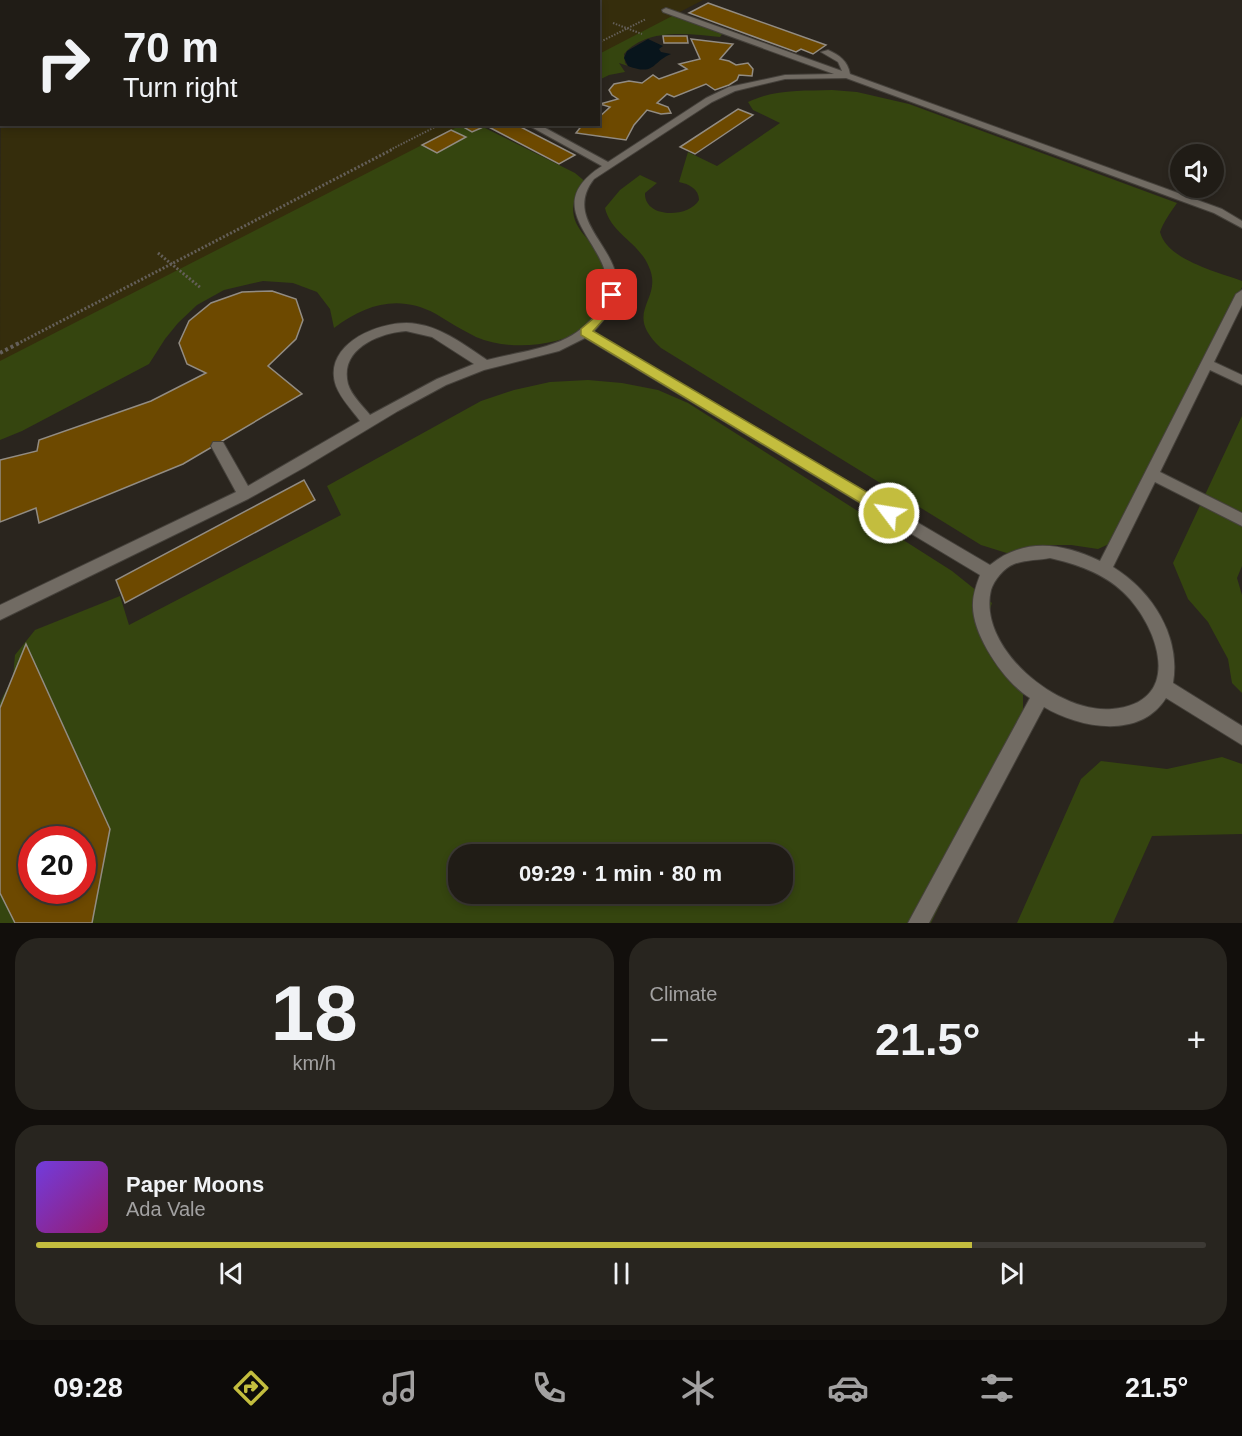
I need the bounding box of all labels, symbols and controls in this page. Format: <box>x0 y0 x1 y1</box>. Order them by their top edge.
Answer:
icon: right <box>24 24 102 102</box>
text: 70 m <box>123 24 219 71</box>
text: Turn right <box>123 73 238 103</box>
map controls <box>1170 144 1224 198</box>
button: sound <box>1170 144 1224 198</box>
pin <box>586 269 637 320</box>
icon: arrive <box>595 278 628 311</box>
position arrow <box>857 481 921 545</box>
speed limit sign: 20 <box>18 826 96 904</box>
text: 09:29 · 1 min · 80 m <box>519 861 722 886</box>
text: 18 <box>271 969 358 1057</box>
text: Climate <box>650 983 717 1005</box>
text: 21.5° <box>875 1014 981 1065</box>
text: − <box>650 1021 669 1058</box>
text: + <box>1187 1021 1206 1058</box>
text: km/h <box>293 1052 336 1074</box>
text: Paper Moons <box>126 1172 264 1197</box>
text: Ada Vale <box>126 1198 206 1220</box>
icon: previous <box>215 1257 248 1290</box>
icon: pause <box>605 1257 638 1290</box>
icon: next <box>995 1257 1028 1290</box>
icon: directions <box>230 1367 272 1409</box>
icon: music <box>379 1367 421 1409</box>
icon: phone <box>528 1367 570 1409</box>
icon: climate <box>677 1367 719 1409</box>
icon: car <box>827 1367 869 1409</box>
icon: filters <box>976 1367 1018 1409</box>
text: 09:28 <box>54 1373 123 1403</box>
text: 21.5° <box>1125 1373 1188 1403</box>

